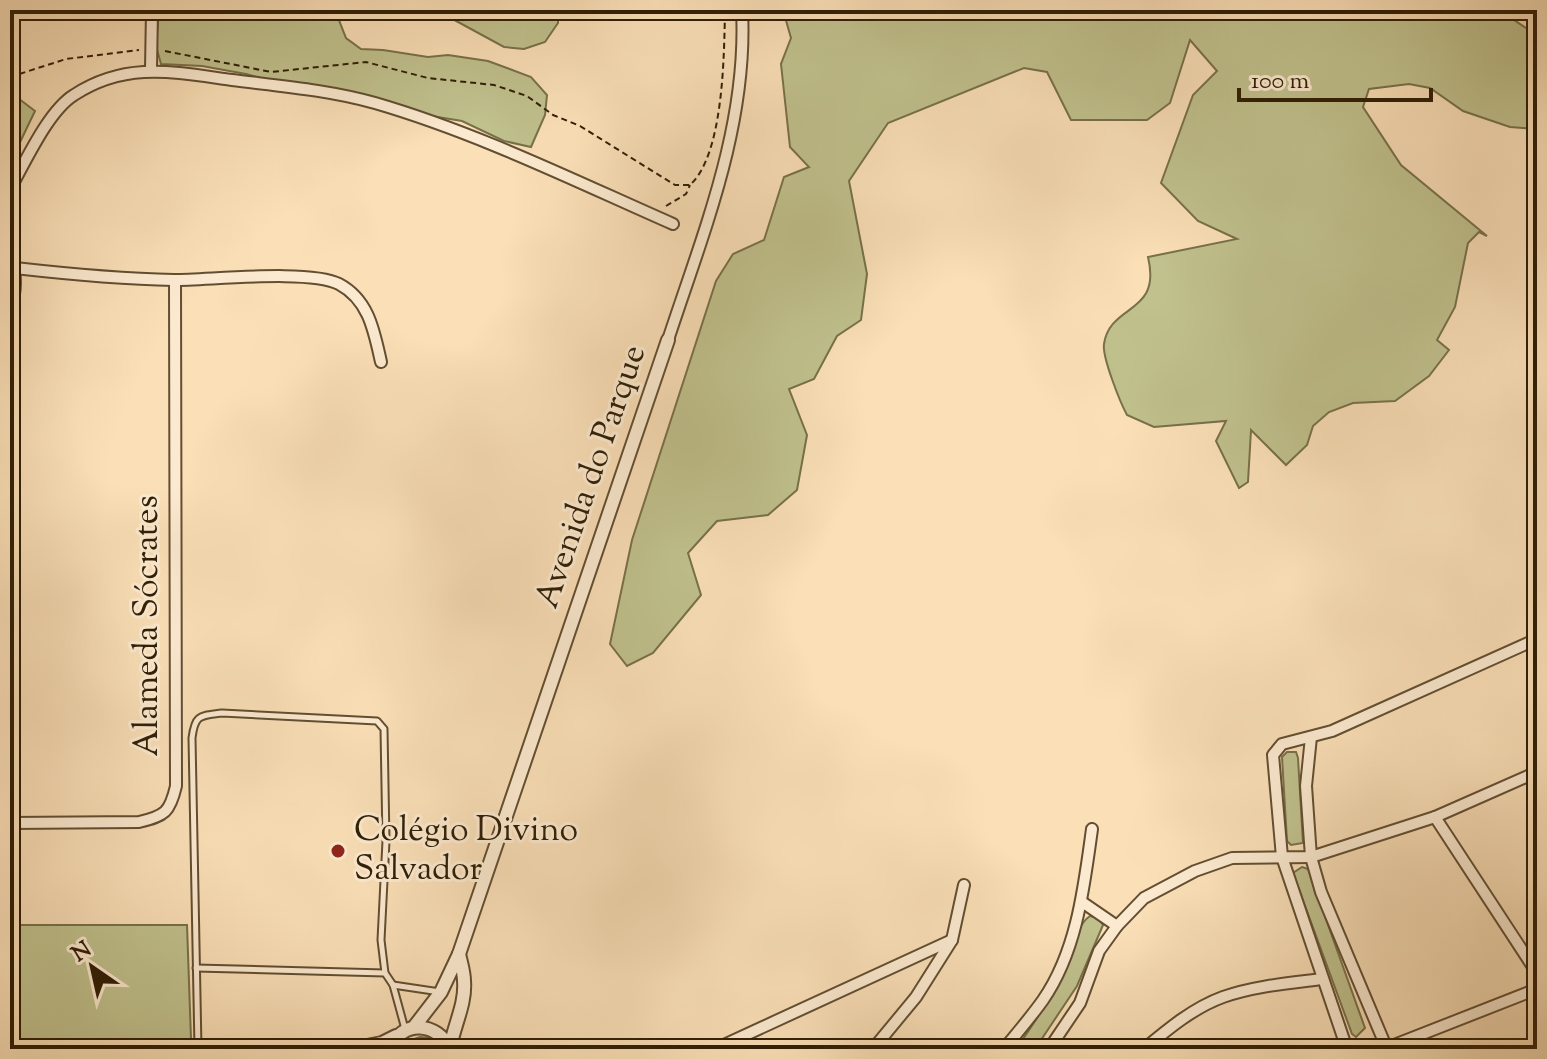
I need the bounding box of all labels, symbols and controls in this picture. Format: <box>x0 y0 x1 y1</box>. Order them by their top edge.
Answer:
scale bar <box>1239 52 1431 102</box>
text: 100 m <box>1251 65 1309 99</box>
street label: Avenida do Parque <box>524 339 660 615</box>
street label: Alameda Sócrates <box>124 495 173 757</box>
place label: Colégio Divino Salvador <box>354 807 578 895</box>
marker: Colégio Divino Salvador <box>329 842 347 860</box>
north arrow <box>52 927 132 1007</box>
text: N <box>66 934 99 971</box>

